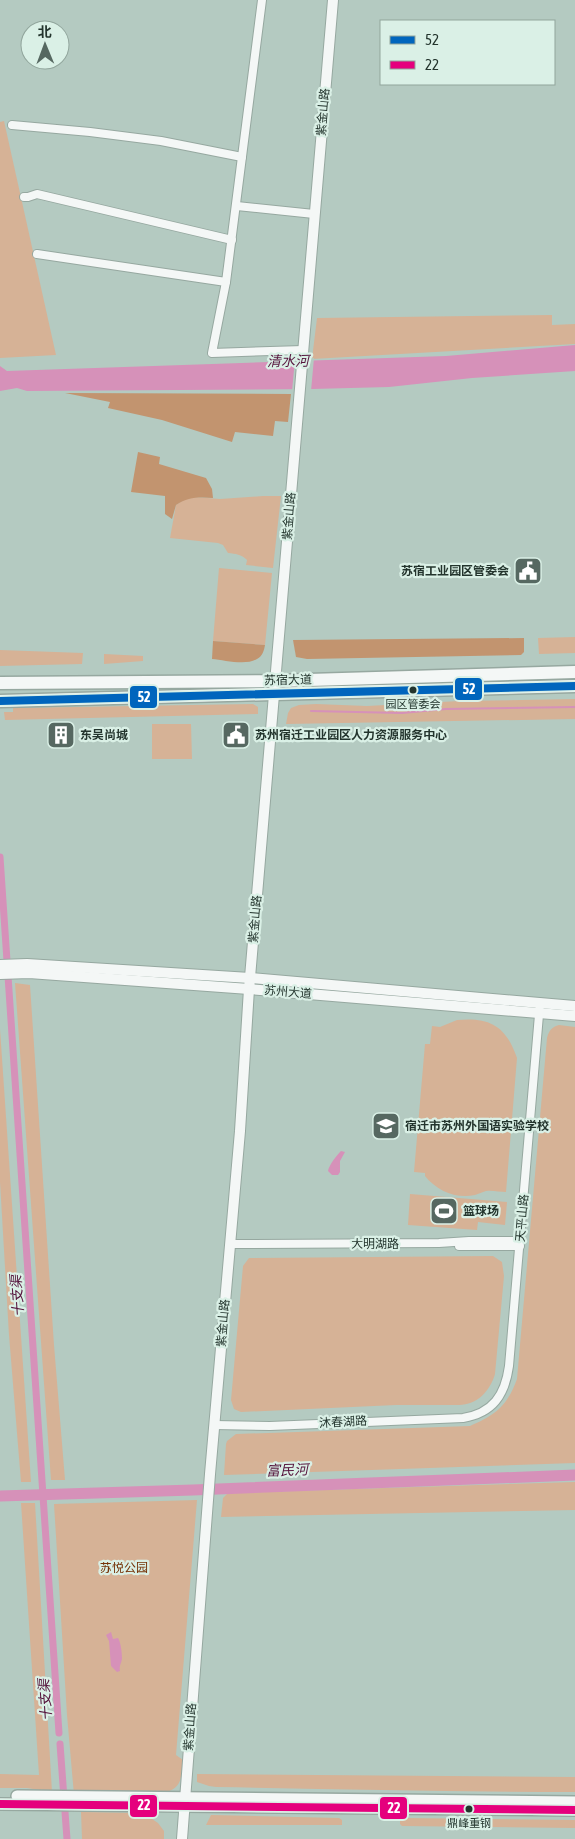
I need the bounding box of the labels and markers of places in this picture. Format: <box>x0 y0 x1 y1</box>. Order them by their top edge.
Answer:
public building icon: 苏宿工业园区管委会 <box>513 556 543 586</box>
place label: 苏宿工业园区管委会 <box>401 564 509 578</box>
marker: 园区管委会 <box>408 685 418 695</box>
place label: 园区管委会 <box>386 698 441 710</box>
building icon: 东吴尚城 <box>46 720 76 750</box>
public building icon: 苏州宿迁工业园区人力资源服务中心 <box>221 720 251 750</box>
place label: 东吴尚城 <box>80 728 128 742</box>
place label: 苏州宿迁工业园区人力资源服务中心 <box>255 728 447 742</box>
school or university icon: 宿迁市苏州外国语实验学校 <box>371 1111 401 1141</box>
place label: 宿迁市苏州外国语实验学校 <box>405 1119 549 1133</box>
sports icon: 篮球场 <box>429 1196 459 1226</box>
place label: 篮球场 <box>463 1204 499 1218</box>
marker: 鼎峰重钢 <box>464 1804 474 1814</box>
place label: 鼎峰重钢 <box>447 1817 491 1829</box>

